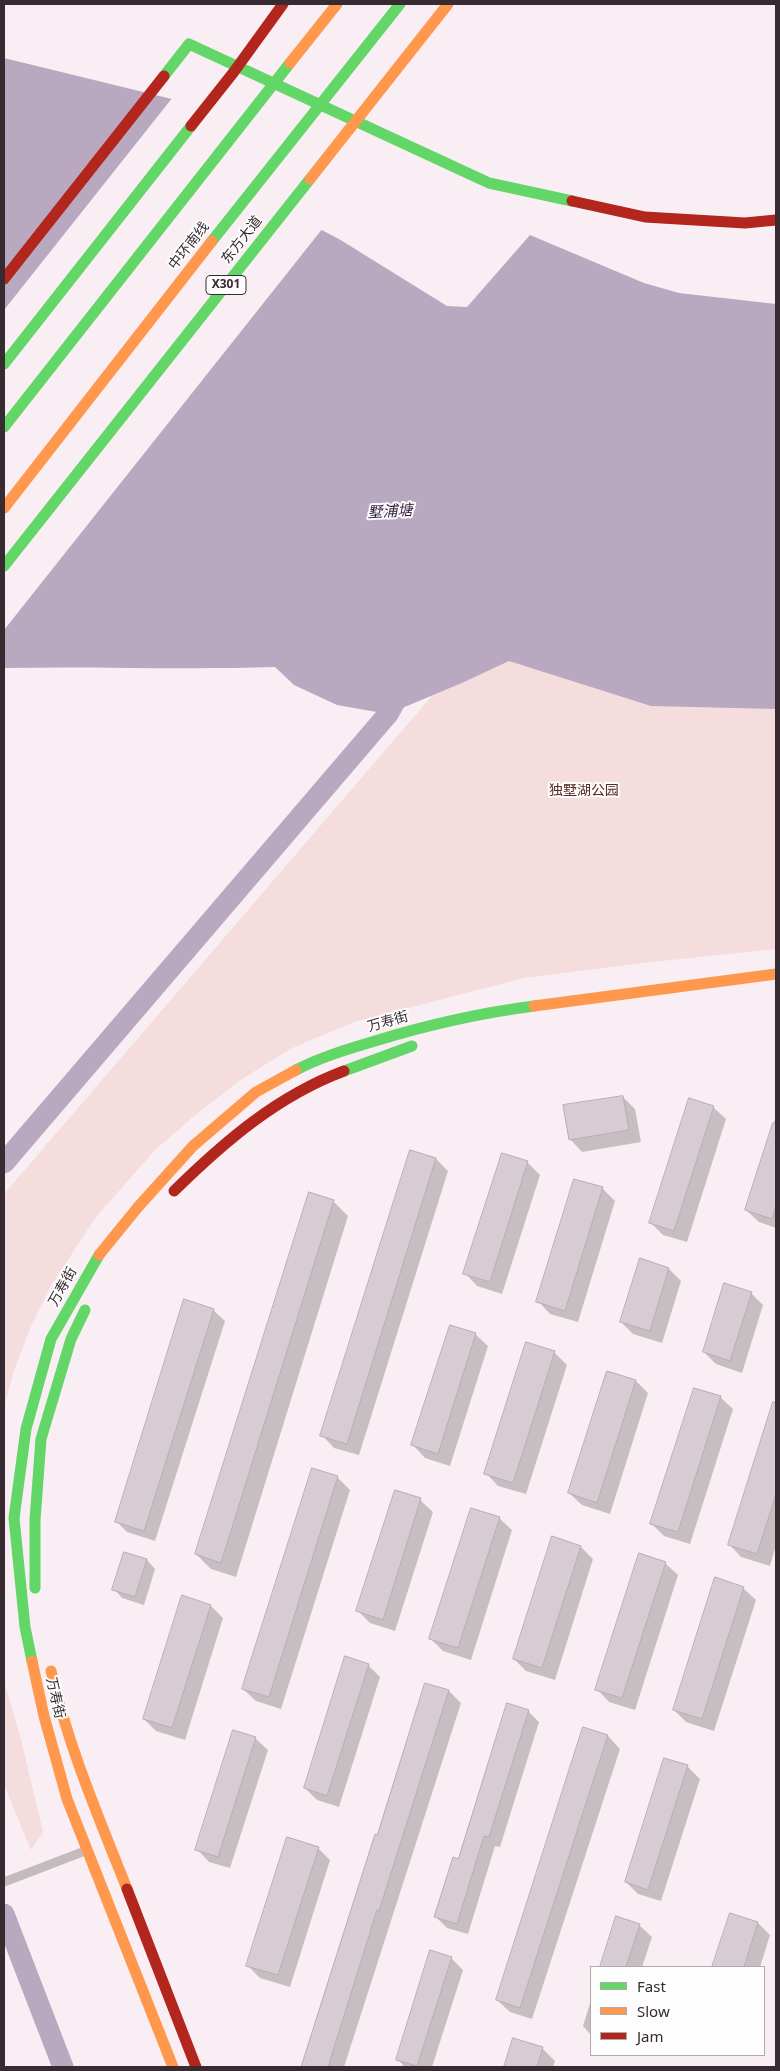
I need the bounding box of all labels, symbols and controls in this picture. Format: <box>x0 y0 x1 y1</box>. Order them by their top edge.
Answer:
street label: 东方大道 <box>218 213 266 267</box>
street label: 中环南线 <box>165 219 213 273</box>
road number: X301 <box>206 276 246 294</box>
water label: 墅浦塘 <box>367 502 413 522</box>
park label: 独墅湖公园 <box>549 783 619 799</box>
street label: 万寿街 <box>365 1008 411 1036</box>
street label: 万寿街 <box>45 1265 81 1309</box>
street label: 万寿街 <box>42 1676 68 1720</box>
legend <box>590 1966 765 2056</box>
text: Fast <box>637 1976 666 1996</box>
text: Slow <box>637 2001 670 2021</box>
text: Jam <box>637 2026 664 2046</box>

